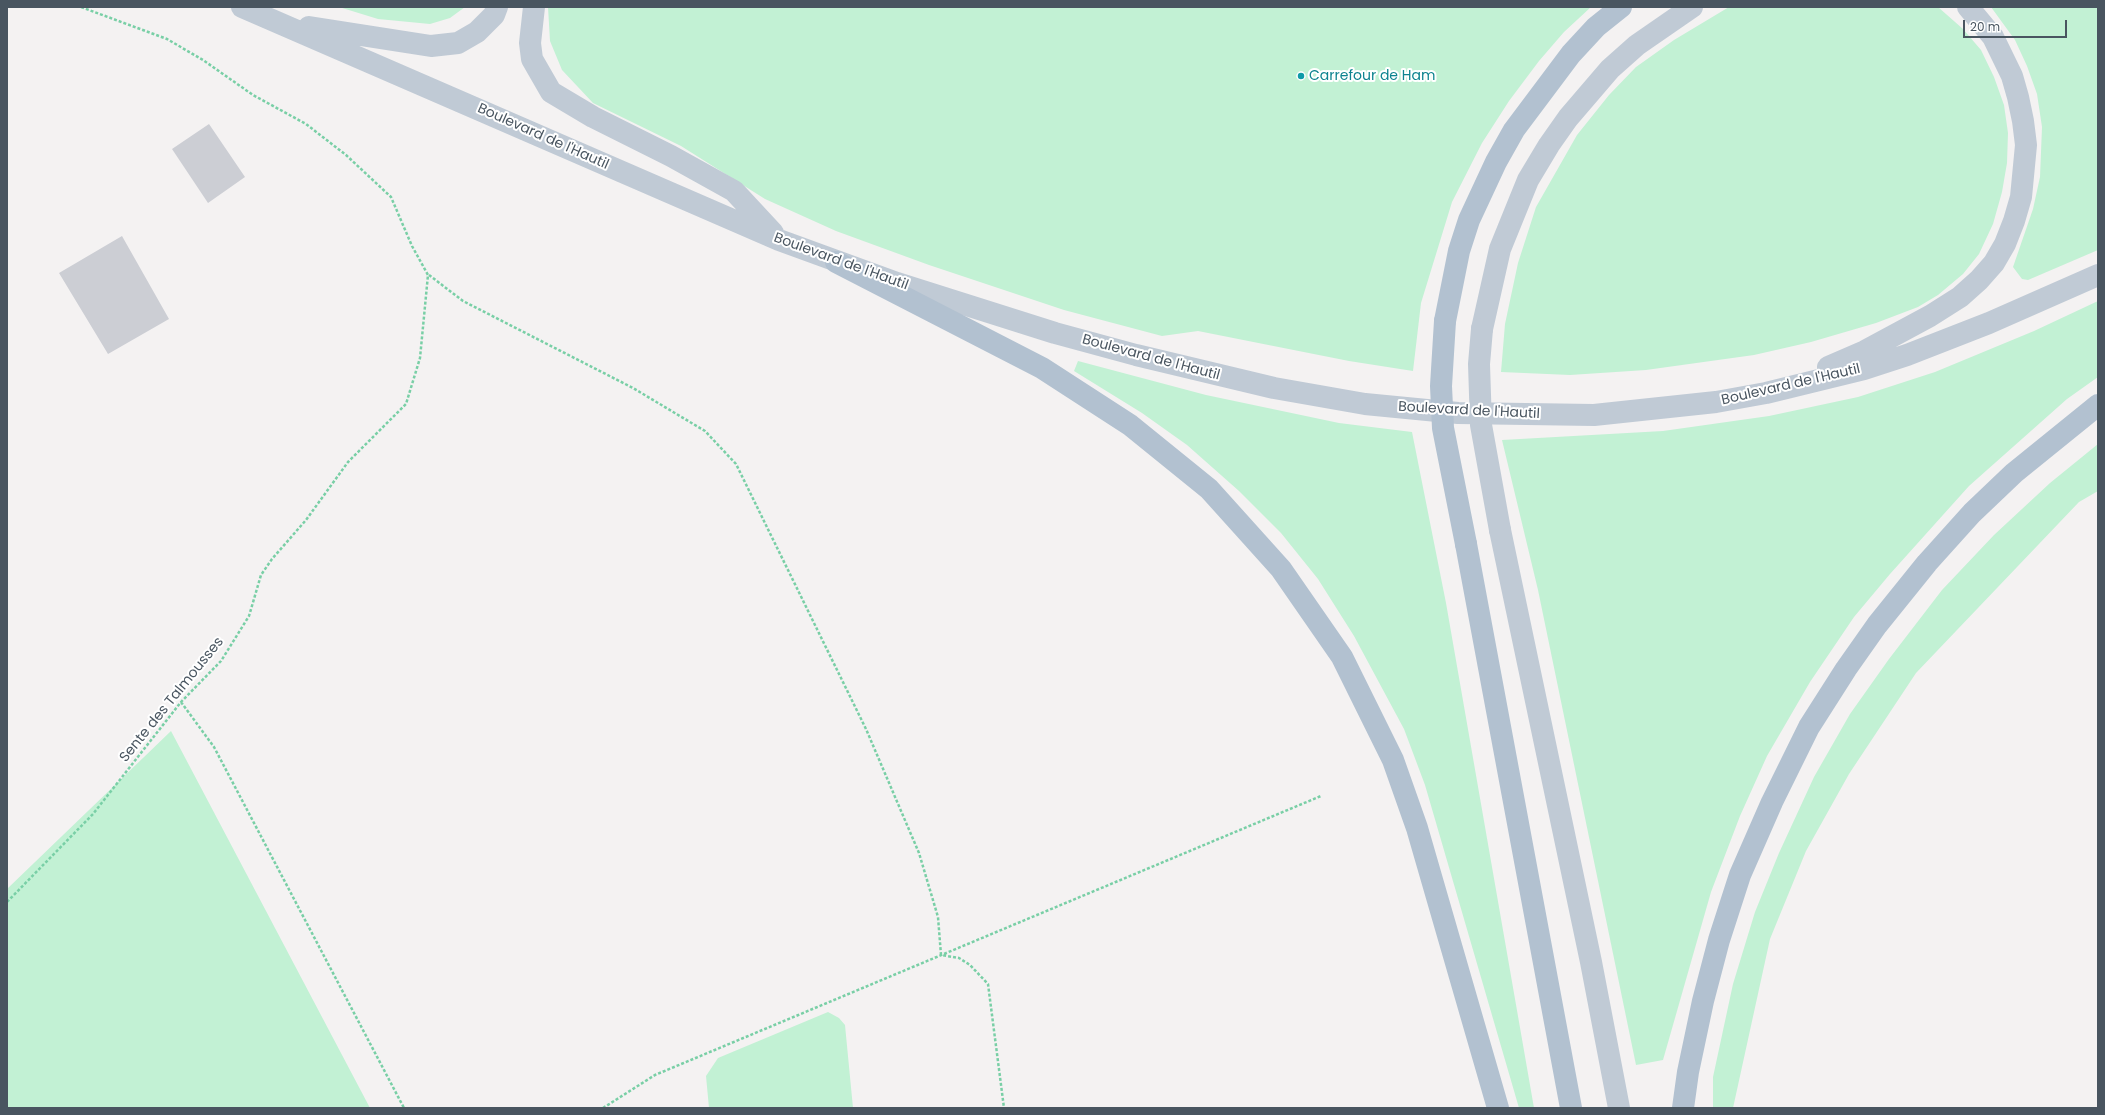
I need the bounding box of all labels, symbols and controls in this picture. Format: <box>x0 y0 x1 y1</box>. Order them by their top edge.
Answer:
scale bar <box>1965 12 2069 38</box>
text: 20 m <box>1970 18 2000 35</box>
place label: Carrefour de Ham <box>1309 68 1435 84</box>
marker: Carrefour de Ham <box>1296 71 1306 81</box>
street label: Boulevard de l'Hautil <box>475 100 611 174</box>
street label: Boulevard de l'Hautil <box>771 230 911 294</box>
street label: Boulevard de l'Hautil <box>1080 332 1222 384</box>
street label: Boulevard de l'Hautil <box>1720 361 1862 409</box>
street label: Boulevard de l'Hautil <box>1398 399 1540 423</box>
street label: Sente des Talmousses <box>116 634 228 766</box>

